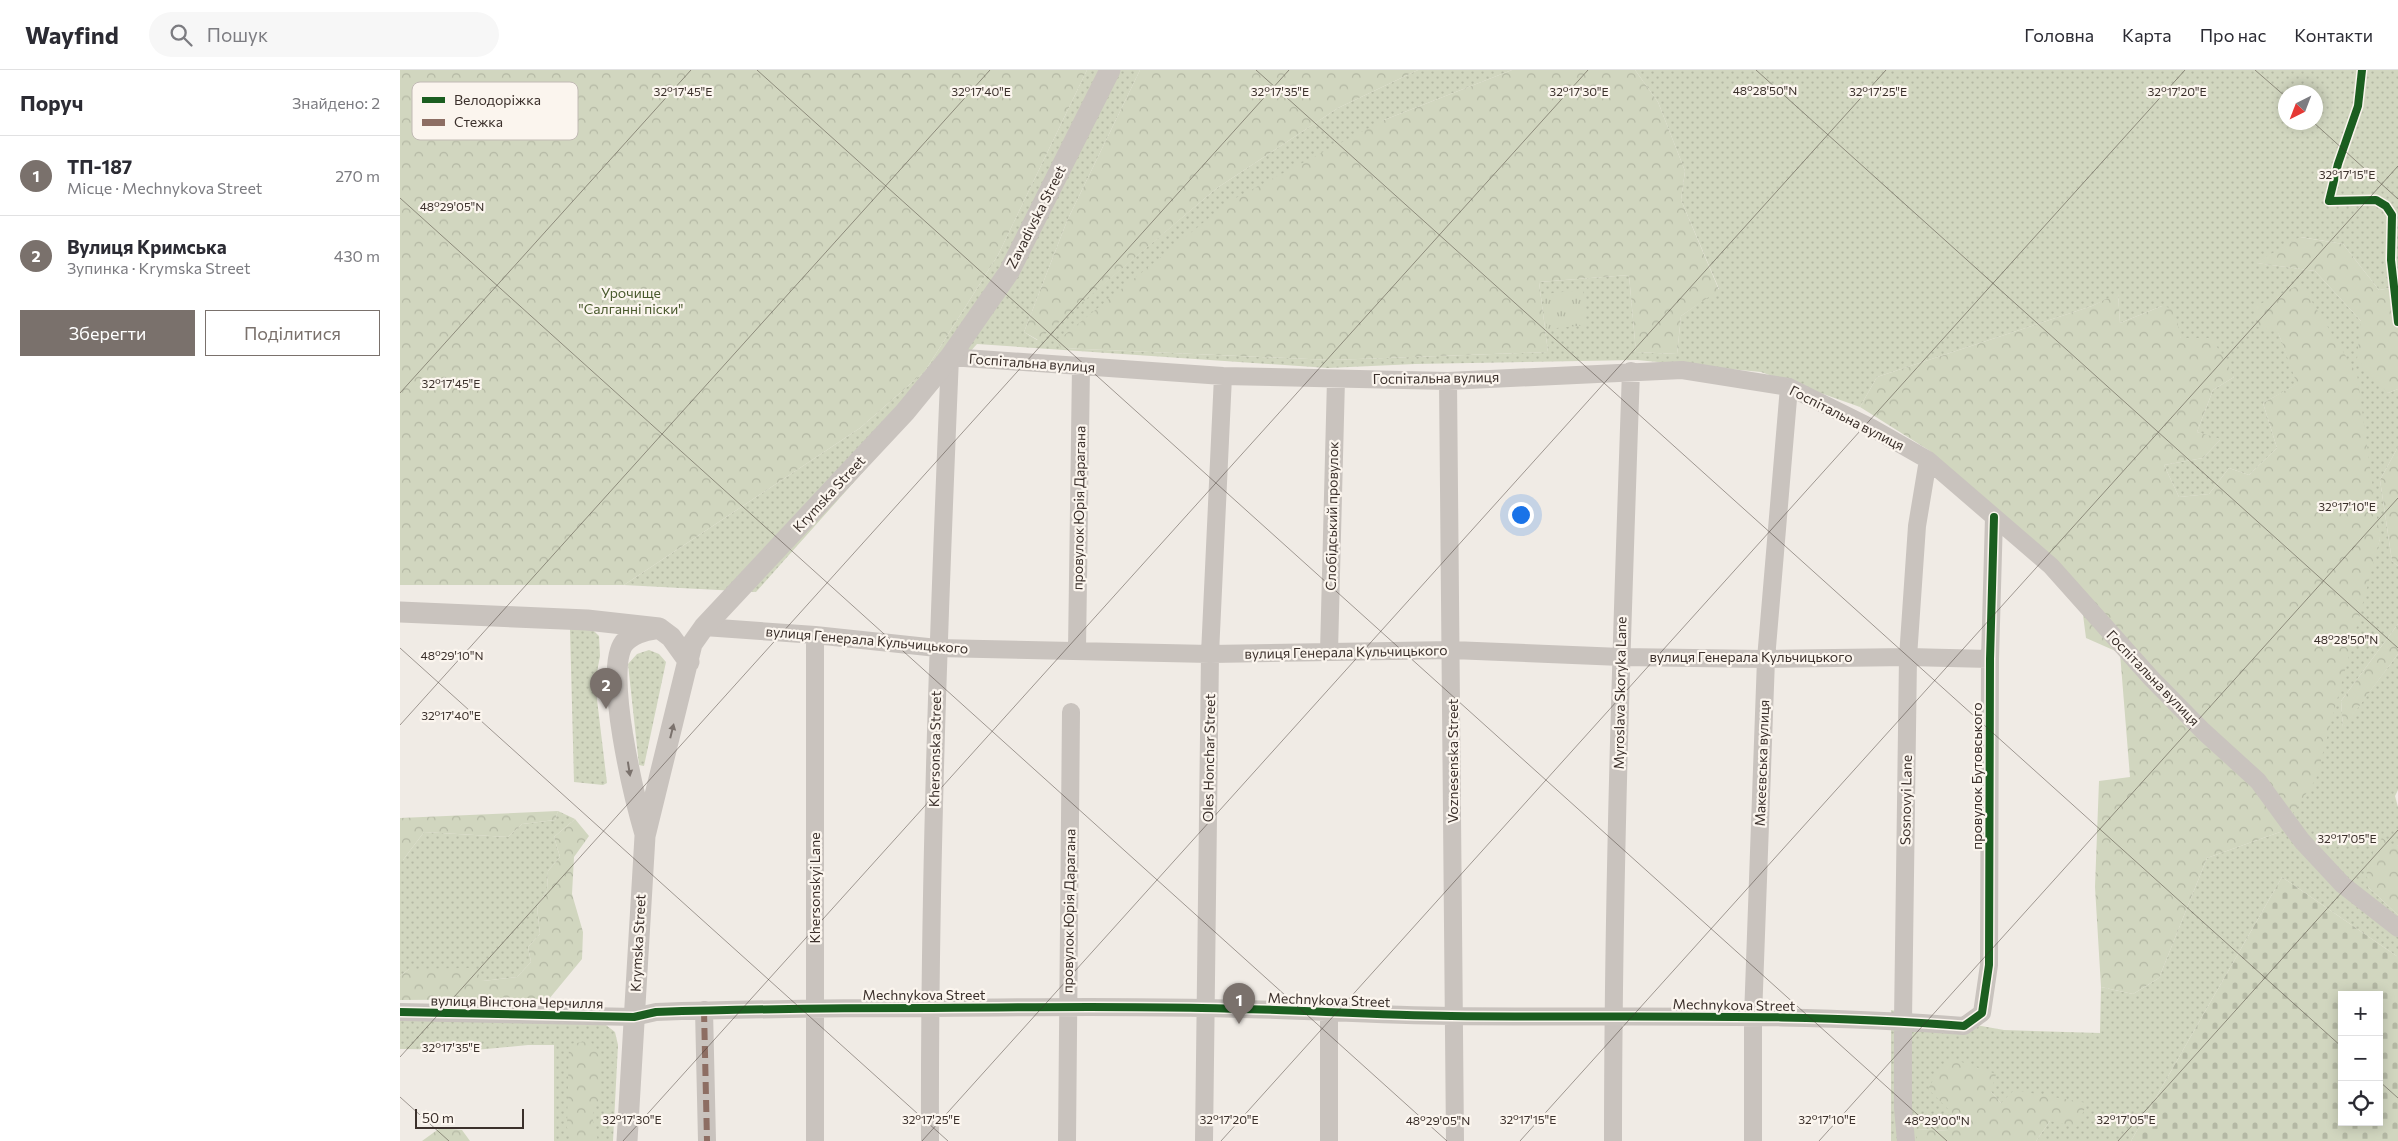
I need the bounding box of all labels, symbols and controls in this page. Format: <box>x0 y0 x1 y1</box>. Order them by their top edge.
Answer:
search box <box>149 12 499 57</box>
text: Wayfind <box>25 20 119 49</box>
icon: search <box>167 21 195 49</box>
text: Пошук <box>207 23 268 46</box>
text: Головна <box>2024 24 2094 46</box>
text: Карта <box>2122 24 2172 46</box>
text: Про нас <box>2200 24 2266 46</box>
text: Контакти <box>2294 24 2373 46</box>
legend <box>412 82 578 140</box>
text: 48°28'50"N <box>1733 83 1797 97</box>
text: 32°17'45"E <box>654 84 712 98</box>
text: 32°17'40"E <box>951 84 1011 98</box>
text: 32°17'35"E <box>1251 84 1309 98</box>
text: 32°17'30"E <box>1549 84 1609 98</box>
text: 32°17'25"E <box>1849 84 1907 98</box>
text: 32°17'20"E <box>2147 84 2207 98</box>
north arrow <box>2278 85 2323 130</box>
text: Поруч <box>20 90 83 115</box>
text: Велодоріжка <box>454 91 541 108</box>
text: Знайдено: 2 <box>292 93 380 112</box>
text: Стежка <box>454 113 503 130</box>
text: ТП-187 <box>67 155 132 178</box>
street label: Zavadivska Street <box>1002 162 1069 271</box>
text: 1 <box>32 166 40 185</box>
text: 270 m <box>335 166 380 185</box>
text: 32°17'15"E <box>2319 167 2375 181</box>
text: Місце · Mechnykova Street <box>67 178 262 197</box>
text: 48°29'05"N <box>420 199 484 213</box>
text: Вулиця Кримська <box>67 235 227 258</box>
text: 2 <box>31 246 41 265</box>
text: 430 m <box>334 246 380 265</box>
text: Зупинка · Krymska Street <box>67 258 251 277</box>
park label: Урочище "Салганні піски" <box>579 284 683 317</box>
button: Зберегти <box>20 310 195 356</box>
button: Поділитися <box>205 310 380 356</box>
street label: Госпітальна вулиця <box>968 350 1096 375</box>
street label: Госпітальна вулиця <box>1373 368 1499 387</box>
text: 32°17'45"E <box>422 376 480 390</box>
street label: Госпітальна вулиця <box>1787 381 1907 454</box>
street label: провулок Юрія Дарагана <box>1069 426 1088 590</box>
street label: Слобідський провулок <box>1322 441 1341 591</box>
street label: Krymska Street <box>789 452 868 535</box>
text: 32°17'10"E <box>2318 499 2376 513</box>
your location <box>1508 502 1534 528</box>
street label: Myroslava Skoryka Lane <box>1610 616 1629 770</box>
street label: вулиця Генерала Кульчицького <box>765 622 969 657</box>
street label: Госпітальна вулиця <box>2103 626 2203 729</box>
text: 48°28'50"N <box>2314 632 2378 646</box>
street label: вулиця Генерала Кульчицького <box>1244 641 1448 662</box>
text: 48°29'10"N <box>421 648 483 662</box>
street label: вулиця Генерала Кульчицького <box>1649 648 1853 665</box>
pin: 2 <box>590 668 622 709</box>
street label: Khersonska Street <box>925 690 944 807</box>
street label: Oles Honchar Street <box>1199 693 1218 822</box>
street label: Voznesenska Street <box>1444 698 1461 823</box>
street label: Макеєвська вулиця <box>1751 699 1772 827</box>
street label: провулок Бутовського <box>1968 702 1985 850</box>
text: 32°17'40"E <box>421 708 481 722</box>
one-way arrow <box>668 724 676 739</box>
street label: Sosnovyi Lane <box>1896 755 1915 845</box>
one-way arrow <box>626 761 634 777</box>
street label: провулок Юрія Дарагана <box>1059 829 1078 993</box>
text: 32°17'05"E <box>2317 831 2377 845</box>
street label: Khersonskyi Lane <box>806 832 823 944</box>
street label: Krymska Street <box>626 893 649 992</box>
pin: 1 <box>1223 983 1255 1024</box>
street label: Mechnykova Street <box>863 986 986 1003</box>
street label: Mechnykova Street <box>1267 989 1391 1010</box>
street label: вулиця Вінстона Черчилля <box>430 991 604 1012</box>
map controls <box>2338 991 2383 1126</box>
button: + <box>2338 991 2383 1036</box>
street label: Mechnykova Street <box>1672 995 1796 1014</box>
button: − <box>2338 1036 2383 1081</box>
text: 32°17'35"E <box>422 1040 480 1054</box>
button: locate <box>2338 1081 2383 1126</box>
scale bar <box>415 1106 524 1129</box>
text: 50 m <box>422 1109 454 1126</box>
text: 32°17'30"E <box>602 1112 662 1126</box>
text: 32°17'25"E <box>902 1112 960 1126</box>
text: 32°17'20"E <box>1199 1112 1259 1126</box>
text: 32°17'15"E <box>1500 1112 1556 1126</box>
text: 32°17'10"E <box>1798 1112 1856 1126</box>
text: 32°17'05"E <box>2096 1112 2156 1126</box>
text: 48°29'05"N <box>1406 1113 1470 1127</box>
text: 48°29'00"N <box>1904 1113 1970 1127</box>

